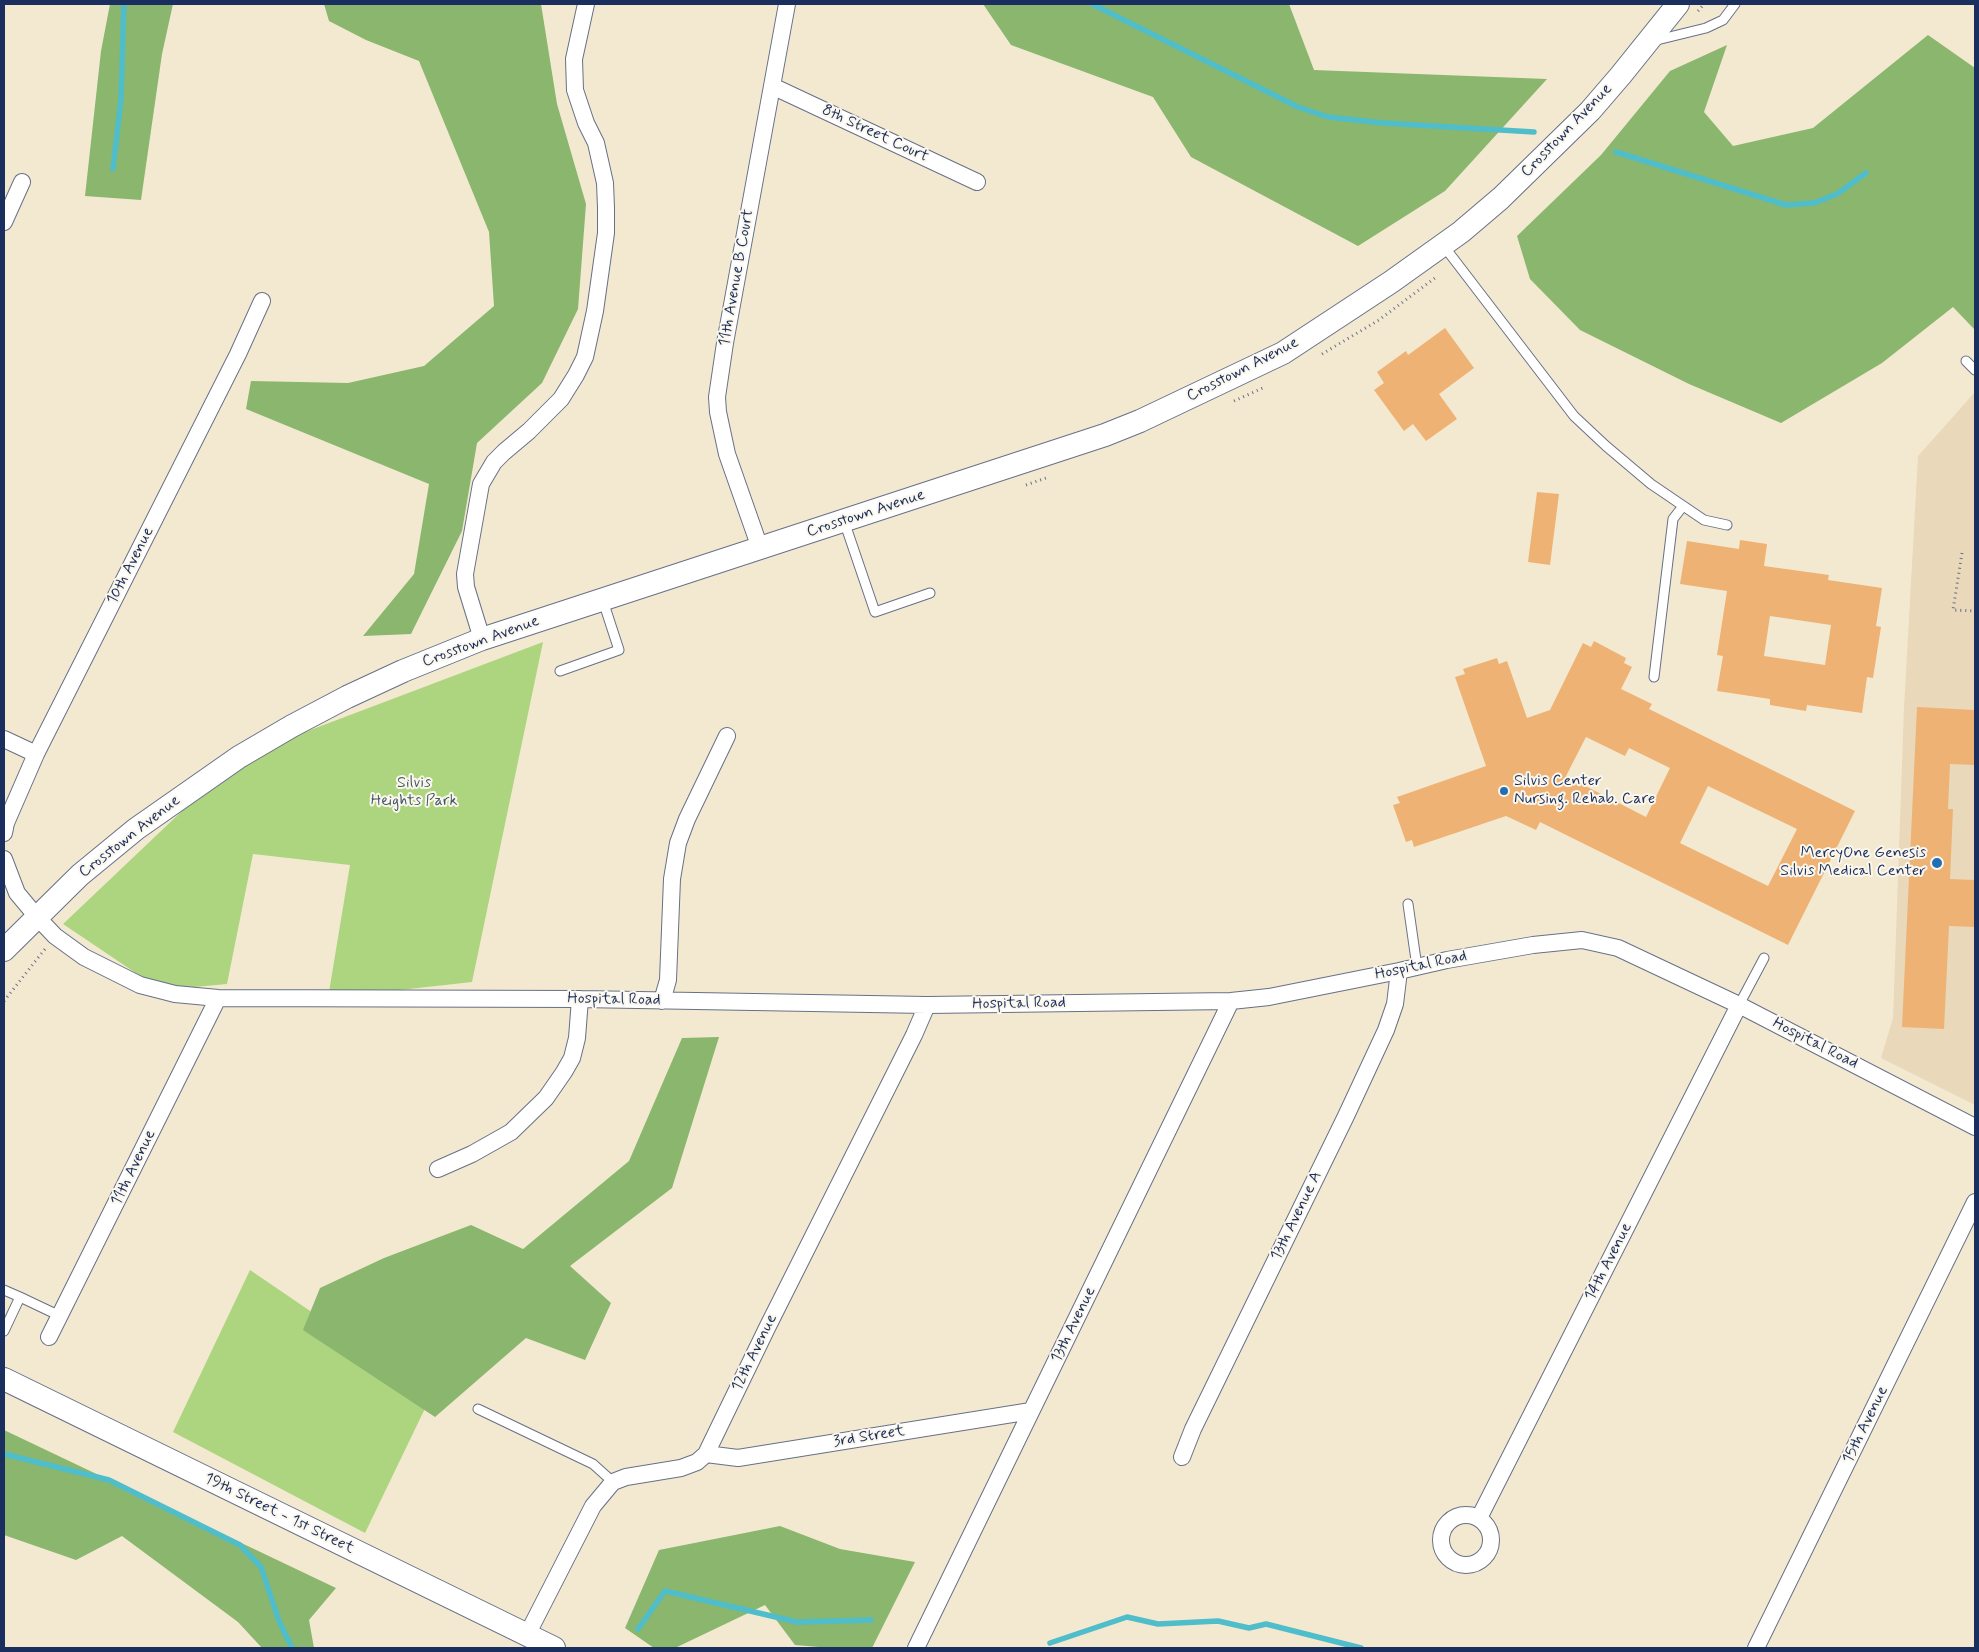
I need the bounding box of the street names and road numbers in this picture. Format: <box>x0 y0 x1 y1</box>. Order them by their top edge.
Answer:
street label: Crosstown Avenue <box>1517 80 1617 182</box>
street label: 8th Street Court <box>819 101 931 167</box>
street label: 11th Avenue B Court <box>715 208 759 348</box>
street label: Crosstown Avenue <box>1184 333 1302 407</box>
street label: Crosstown Avenue <box>804 486 928 542</box>
street label: 10th Avenue <box>103 524 159 608</box>
street label: Crosstown Avenue <box>420 612 542 672</box>
street label: Crosstown Avenue <box>76 792 184 882</box>
street label: Hospital Road <box>1373 947 1469 985</box>
street label: Hospital Road <box>567 990 661 1010</box>
street label: Hospital Road <box>972 994 1066 1014</box>
street label: Hospital Road <box>1769 1014 1861 1074</box>
street label: 11th Avenue <box>107 1127 161 1209</box>
street label: 13th Avenue A <box>1267 1168 1327 1264</box>
street label: 14th Avenue <box>1581 1220 1637 1304</box>
street label: 13th Avenue <box>1047 1284 1101 1366</box>
street label: 12th Avenue <box>728 1311 782 1395</box>
street label: 15th Avenue <box>1839 1383 1893 1467</box>
street label: 3rd Street <box>832 1422 906 1452</box>
street label: 19th Street - 1st Street <box>201 1469 357 1559</box>

